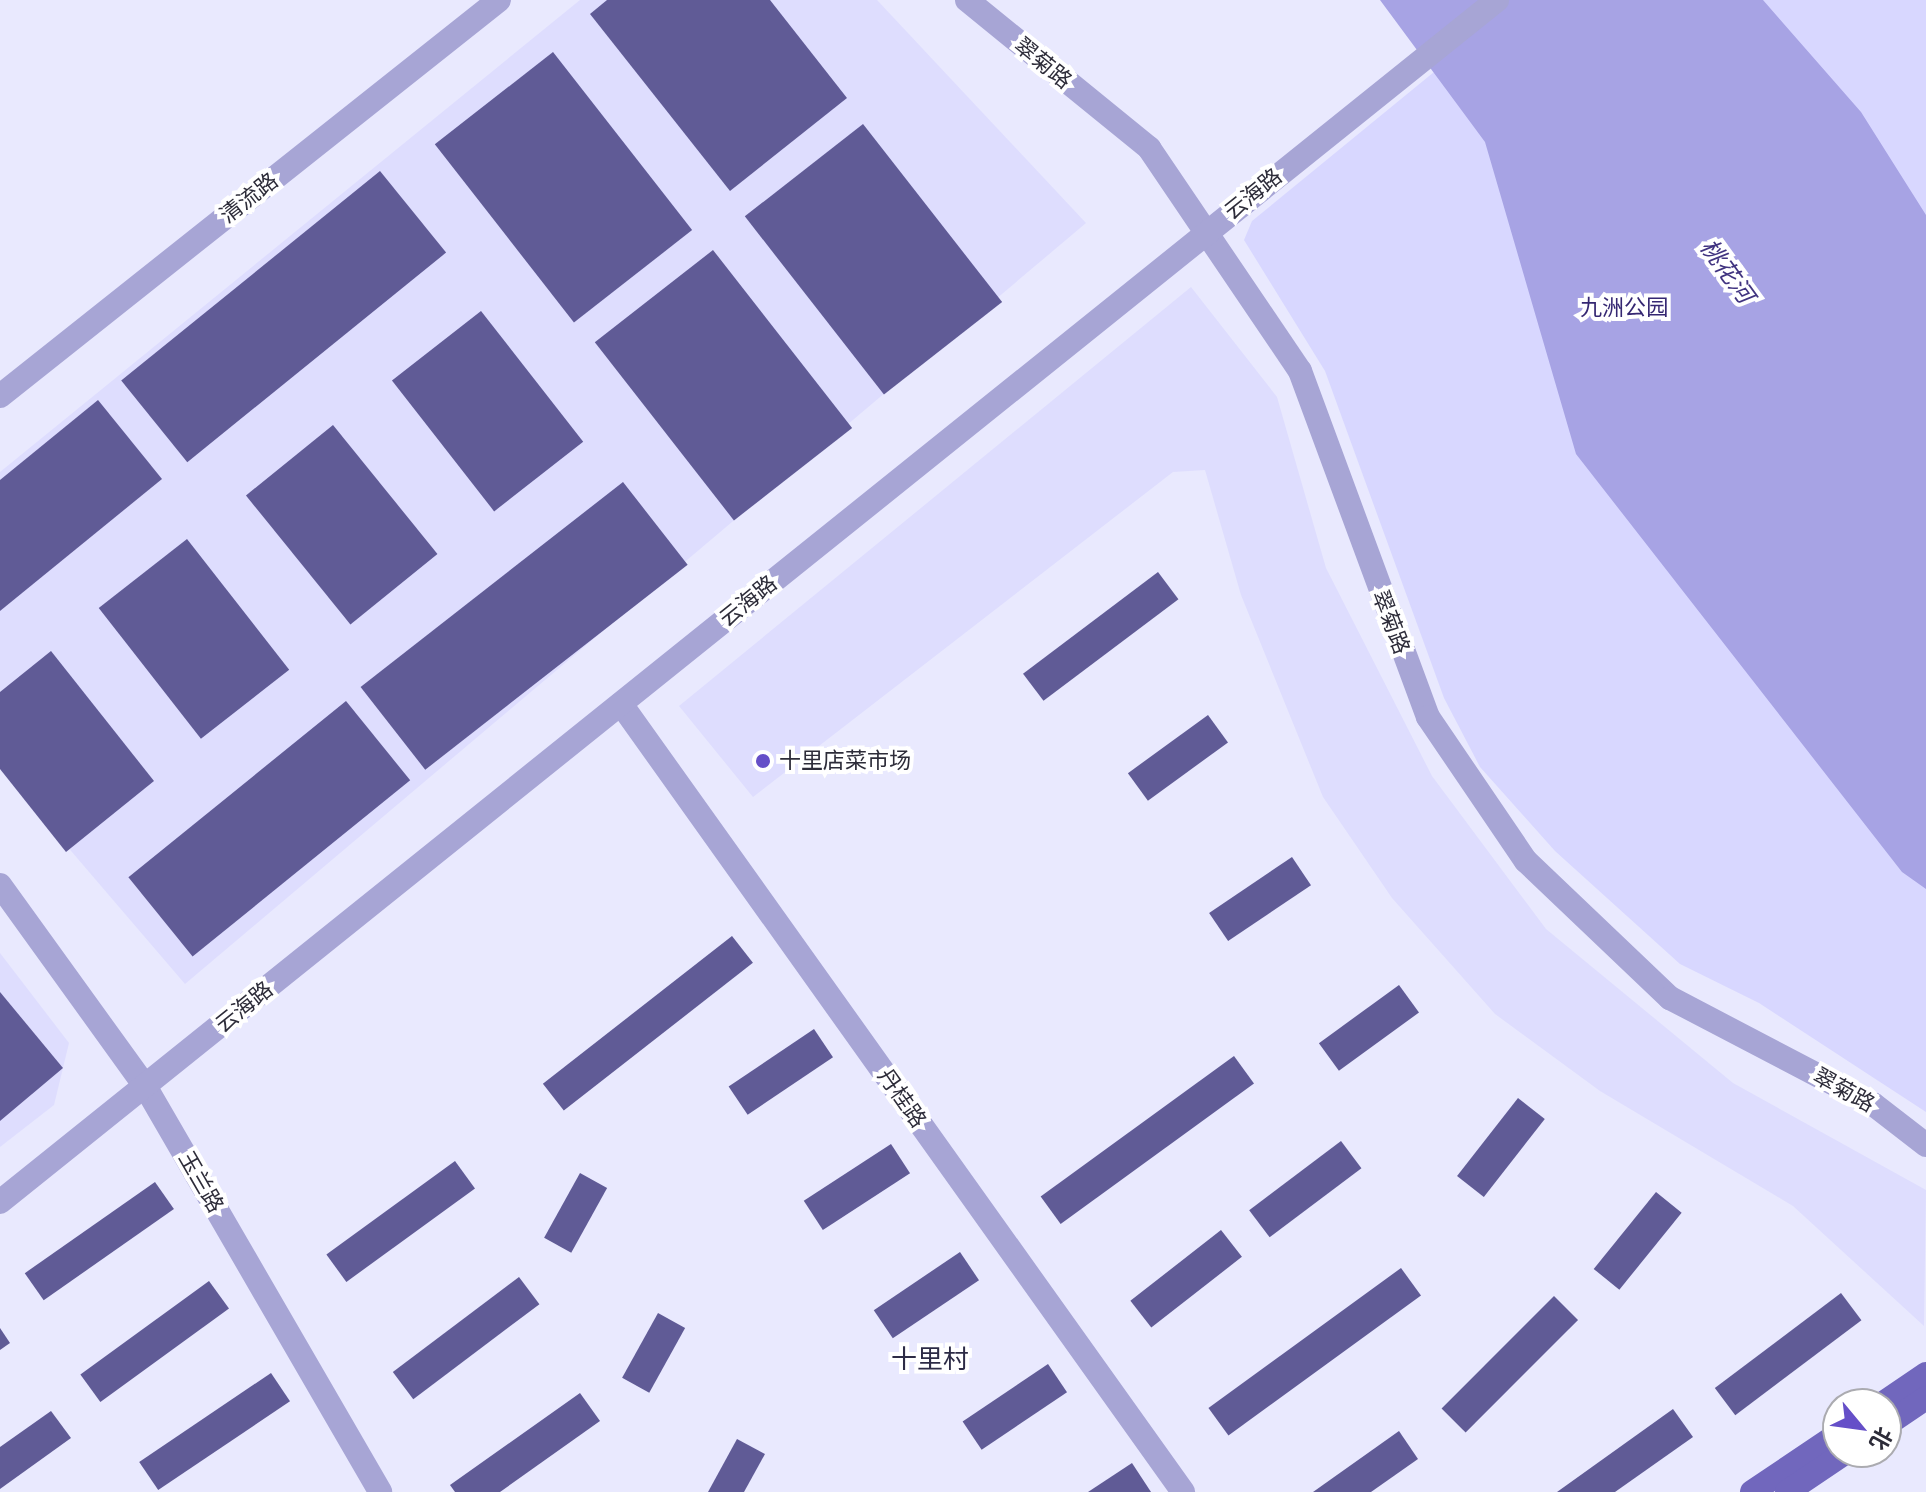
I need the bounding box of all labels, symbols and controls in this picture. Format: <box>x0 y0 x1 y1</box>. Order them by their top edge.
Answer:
street label: 翠菊路 <box>1009 32 1077 94</box>
street label: 云海路 <box>1219 163 1287 225</box>
street label: 清流路 <box>215 167 283 229</box>
water label: 桃花河 <box>1694 233 1760 309</box>
park label: 九洲公园 <box>1580 295 1668 321</box>
street label: 云海路 <box>714 570 782 632</box>
street label: 翠菊路 <box>1367 586 1415 658</box>
place label: 十里店菜市场 <box>779 748 911 774</box>
marker: 十里店菜市场 <box>754 752 772 770</box>
street label: 云海路 <box>210 976 278 1038</box>
street label: 翠菊路 <box>1809 1062 1879 1118</box>
street label: 丹桂路 <box>872 1063 932 1133</box>
street label: 玉兰路 <box>173 1147 229 1217</box>
district label: 十里村 <box>891 1344 969 1376</box>
north arrow <box>1822 1388 1902 1468</box>
text: 北 <box>1862 1421 1901 1456</box>

